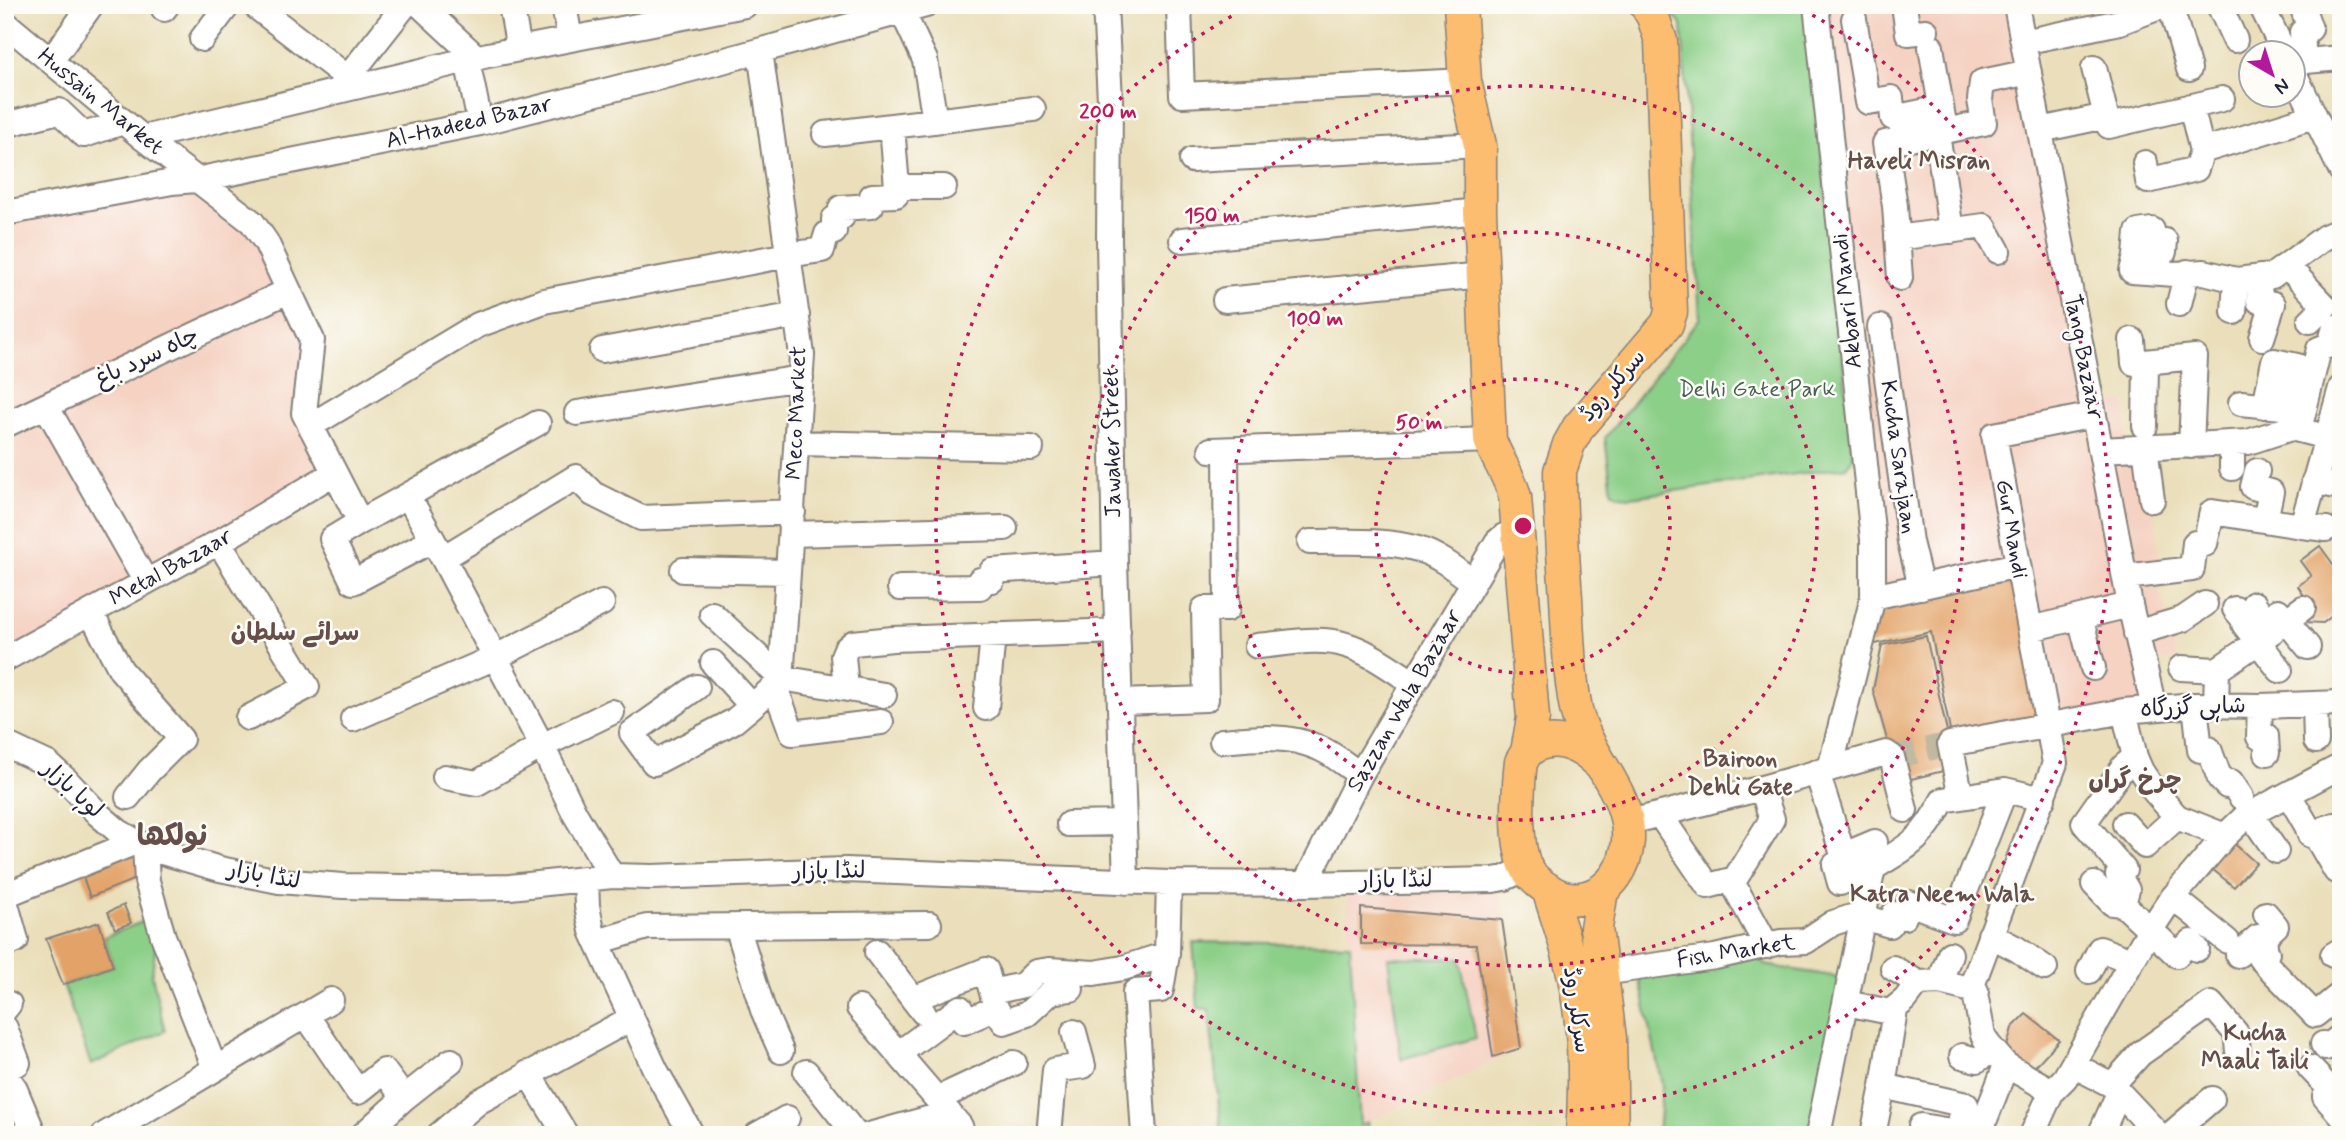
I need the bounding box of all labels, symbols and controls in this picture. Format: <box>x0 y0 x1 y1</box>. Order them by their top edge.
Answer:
north arrow <box>2238 38 2308 108</box>
street label: Hussain Market <box>31 42 169 162</box>
text: N <box>2269 72 2295 100</box>
street label: Al-Hadeed Bazar <box>383 89 555 157</box>
text: 200 m <box>1079 98 1137 126</box>
district label: Haveli Misran <box>1848 146 1990 177</box>
text: 150 m <box>1184 202 1240 230</box>
street label: Akbari Mandi <box>1826 232 1870 370</box>
street label: Tang Bazaar <box>2054 292 2110 423</box>
text: 100 m <box>1287 305 1343 333</box>
street label: چاہ سرد باغ <box>90 321 204 395</box>
street label: سرکلر روڈ <box>1573 343 1653 429</box>
street label: Meco Market <box>780 345 814 481</box>
street label: Jawaher Street <box>1097 368 1129 518</box>
park label: Delhi Gate Park <box>1679 375 1835 405</box>
street label: Kucha Sarajaan <box>1872 378 1924 536</box>
text: 50 m <box>1396 409 1443 437</box>
street label: Gur Mandi <box>1988 477 2034 581</box>
centre of rings <box>1511 514 1535 538</box>
street label: Metal Bazaar <box>104 522 238 614</box>
street label: Sazzan Wala Bazaar <box>1340 604 1470 798</box>
district label: سرائے سلطان <box>231 618 359 649</box>
street label: شاہی گزرگاہ <box>2140 691 2246 725</box>
district label: Bairoon Dehli Gate <box>1687 744 1793 803</box>
street label: لوہا بازار <box>34 753 109 825</box>
district label: چرخ گراں <box>2089 765 2181 797</box>
district label: نولکھا <box>137 817 207 856</box>
street label: لنڈا بازار <box>223 855 303 897</box>
street label: لنڈا بازار <box>790 856 866 888</box>
street label: لنڈا بازار <box>1357 865 1433 897</box>
district label: Katra Neem Wala <box>1850 879 2035 910</box>
street label: Fish Market <box>1675 928 1798 976</box>
street label: سرکلر روڈ <box>1555 965 1597 1055</box>
district label: Kucha Maali Taili <box>2201 1018 2309 1077</box>

